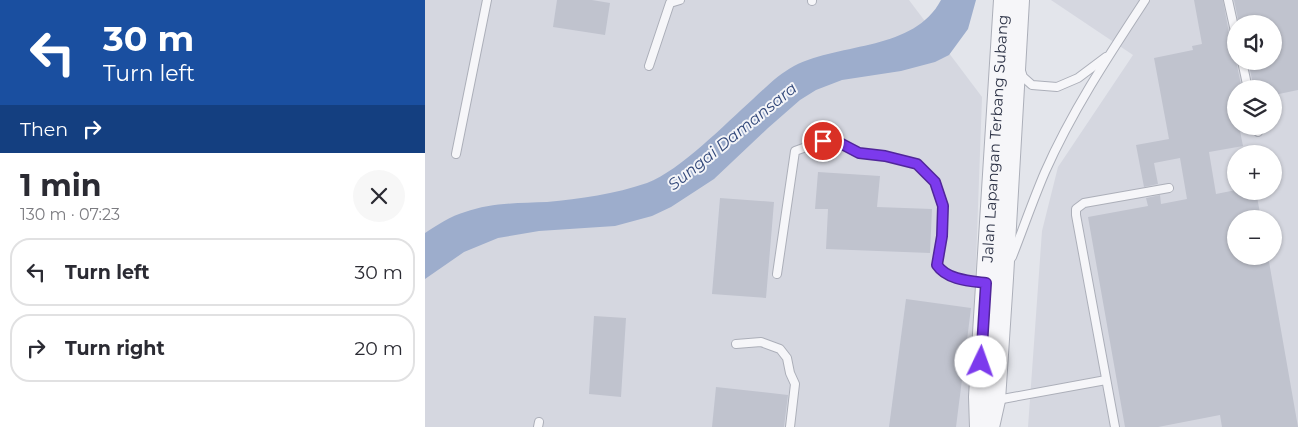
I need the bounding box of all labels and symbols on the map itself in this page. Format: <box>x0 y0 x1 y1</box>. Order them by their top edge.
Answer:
street label: Jalan Lapangan Terbang Subang <box>977 14 1012 264</box>
water label: Sungai Damansara <box>664 79 801 194</box>
pin <box>802 120 844 162</box>
position arrow <box>954 335 1006 387</box>

